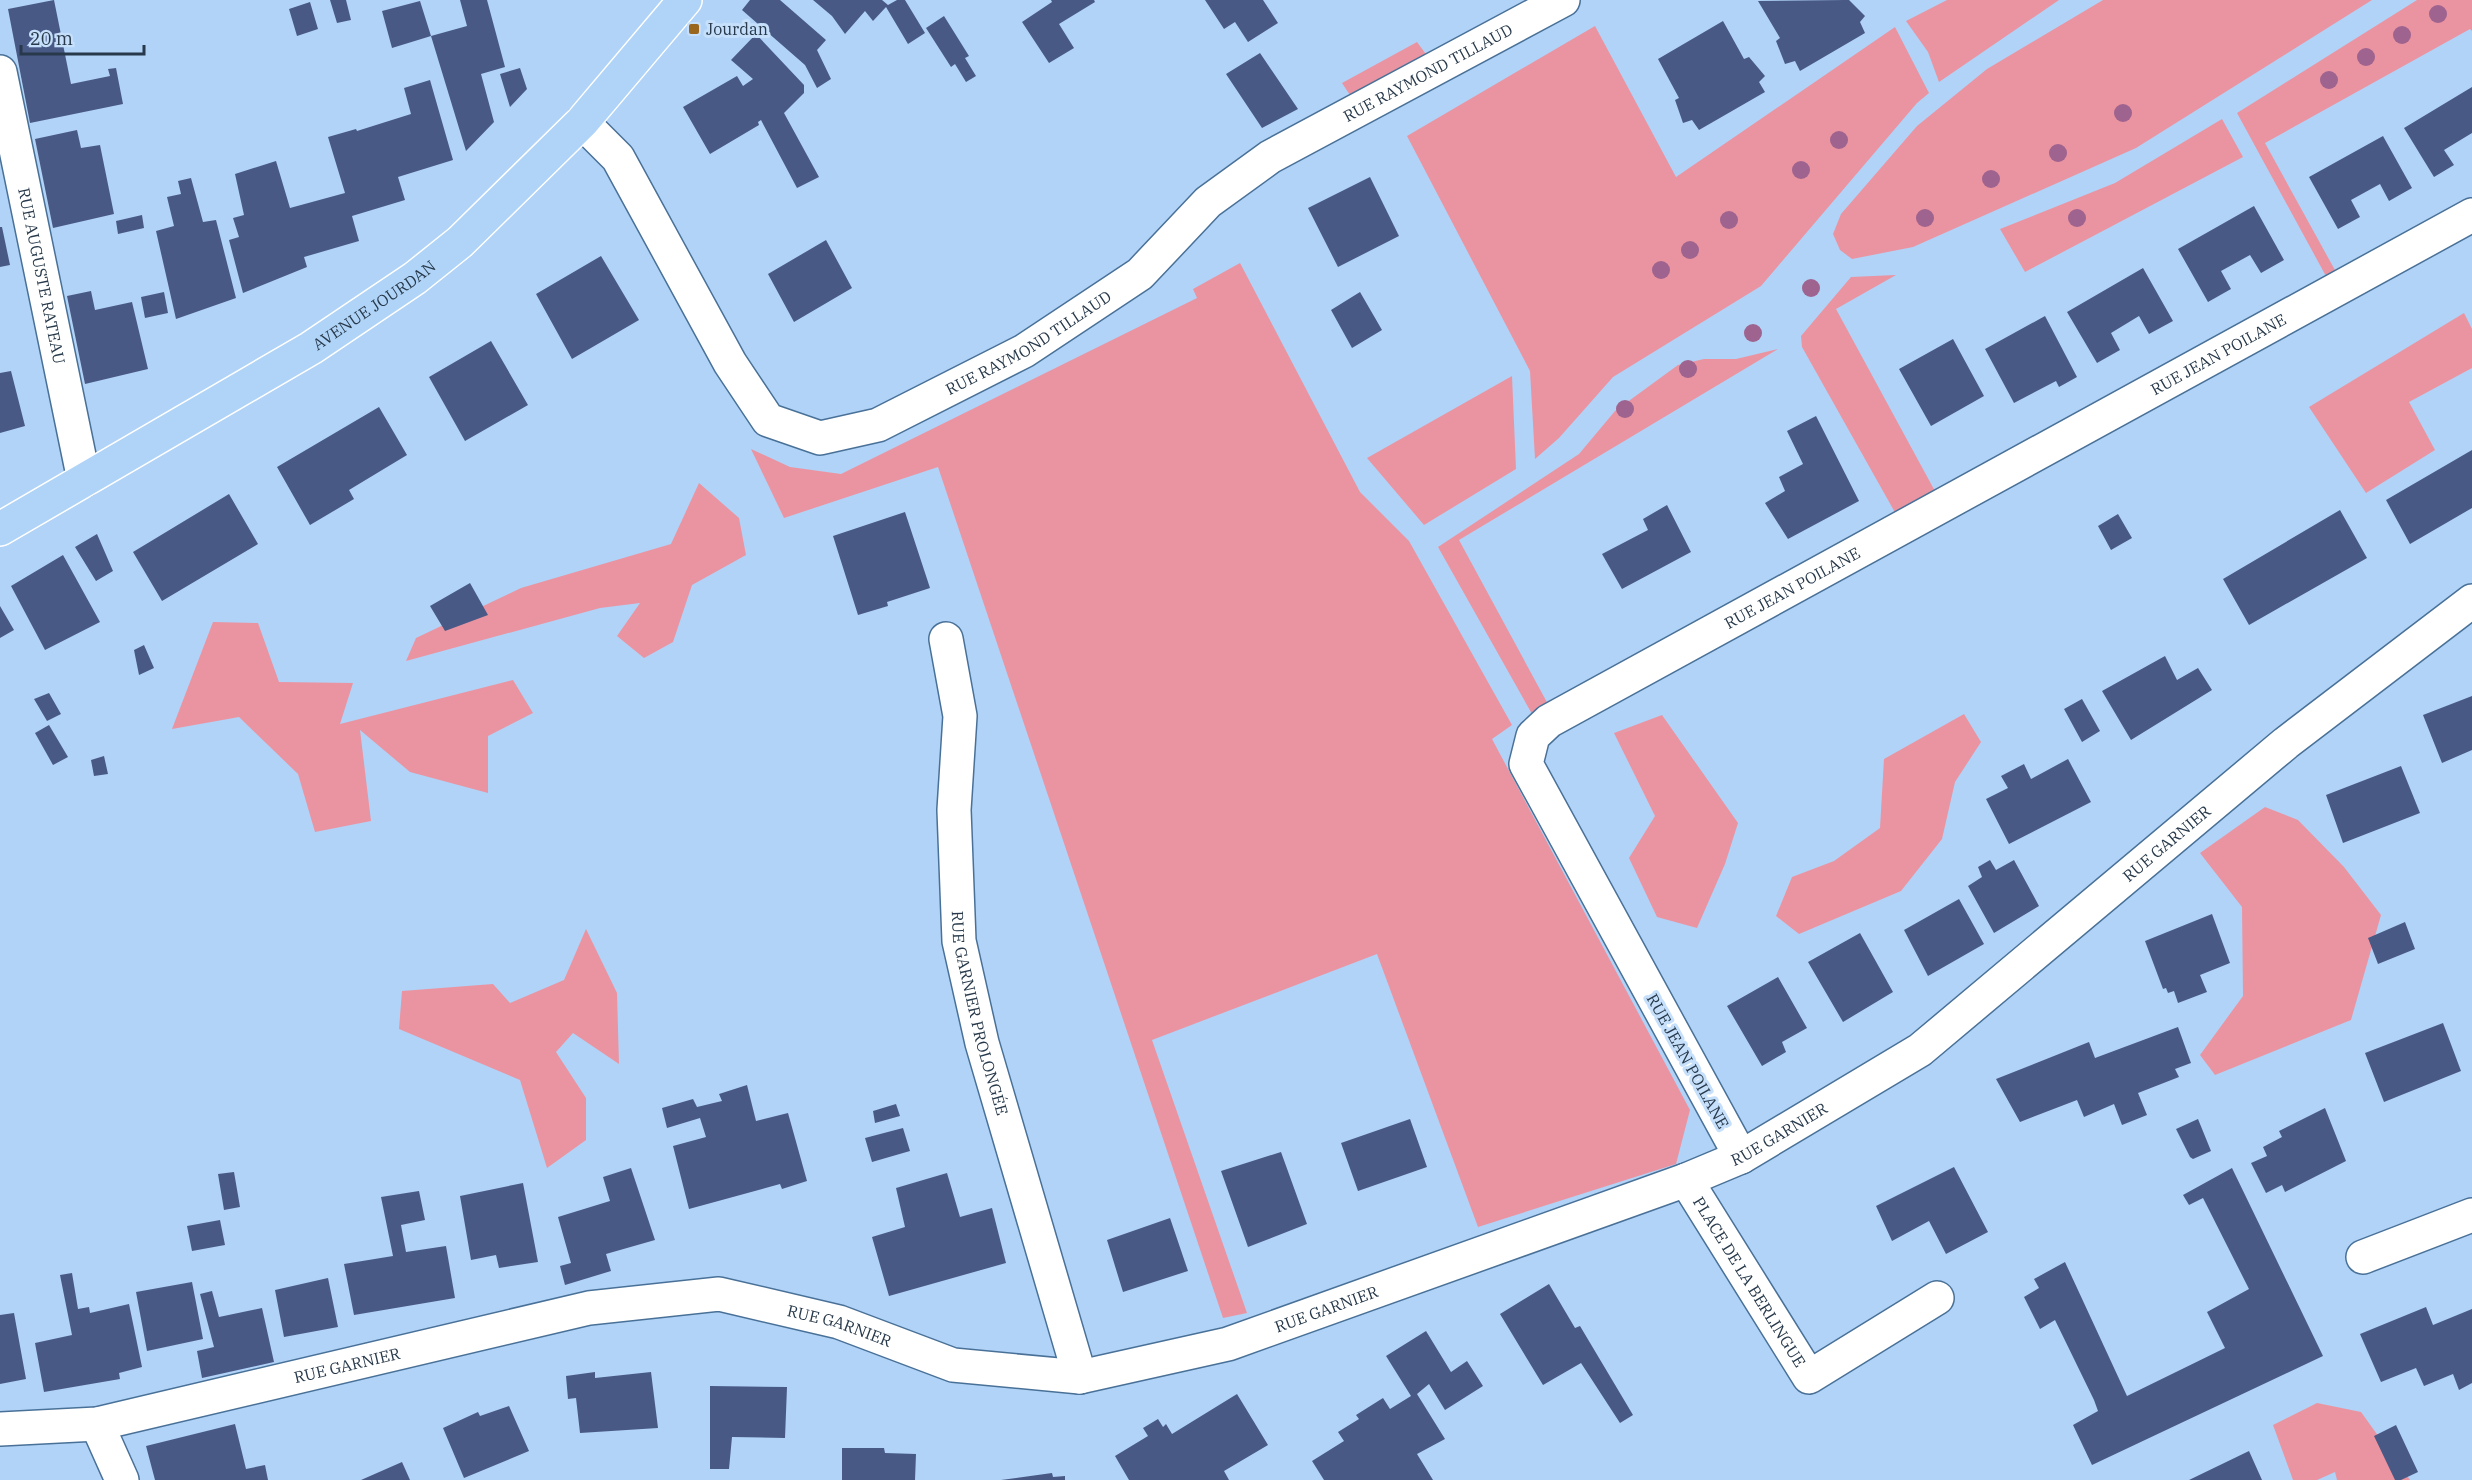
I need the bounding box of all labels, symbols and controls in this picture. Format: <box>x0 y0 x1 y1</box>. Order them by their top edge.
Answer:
scale bar <box>21 18 144 56</box>
place label: Jourdan <box>706 19 768 39</box>
street label: RUE RAYMOND TILLAUD <box>1340 19 1516 126</box>
marker: Jourdan <box>687 22 701 36</box>
text: 20 m <box>30 27 73 50</box>
street label: RUE AUGUSTE RATEAU <box>14 186 70 366</box>
street label: AVENUE JOURDAN <box>308 256 439 354</box>
street label: RUE RAYMOND TILLAUD <box>942 286 1115 399</box>
street label: RUE JEAN POILANE <box>2147 309 2289 399</box>
street label: RUE JEAN POILANE <box>1721 543 1863 633</box>
street label: RUE GARNIER <box>2119 801 2215 886</box>
street label: RUE GARNIER PROLONGÉE <box>948 910 1013 1117</box>
street label: RUE JEAN POILANE <box>1643 990 1733 1132</box>
street label: RUE GARNIER <box>1728 1098 1831 1170</box>
street label: PLACE DE LA BERLINGUE <box>1689 1193 1810 1371</box>
street label: RUE GARNIER <box>1272 1281 1381 1337</box>
street label: RUE GARNIER <box>785 1300 895 1351</box>
street label: RUE GARNIER <box>292 1343 402 1387</box>

